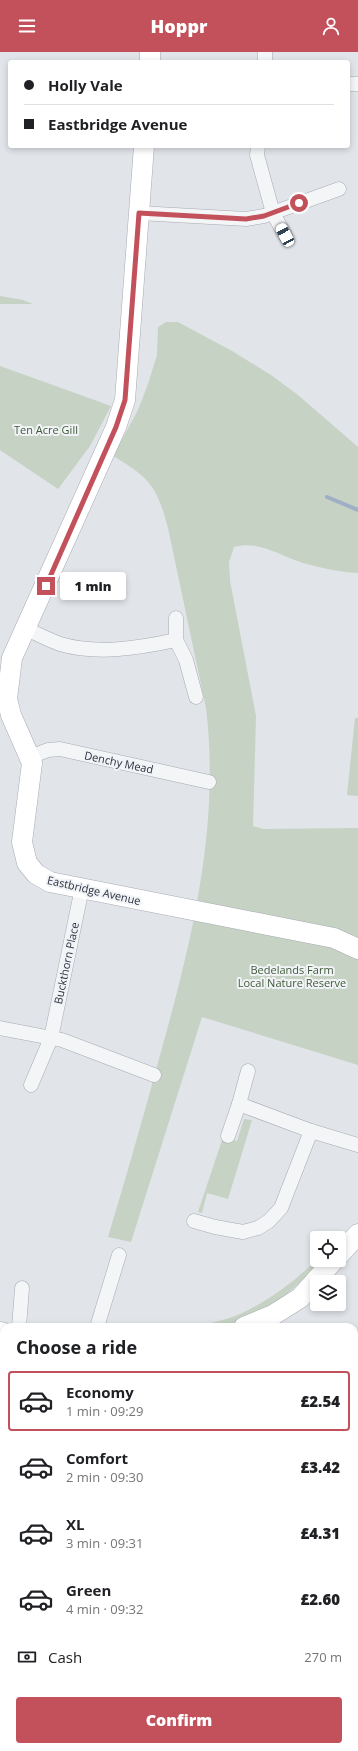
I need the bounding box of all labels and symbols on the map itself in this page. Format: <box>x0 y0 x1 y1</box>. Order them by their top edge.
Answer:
route start <box>290 194 308 212</box>
car <box>274 222 296 248</box>
park label: Ten Acre Gill <box>14 422 78 437</box>
callout: 1 min <box>60 572 126 600</box>
route end <box>37 577 55 595</box>
street label: Denchy Mead <box>83 747 155 777</box>
street label: Eastbridge Avenue <box>46 872 142 908</box>
street label: Buckthorn Place <box>50 921 82 1005</box>
park label: Bedelands Farm Local Nature Reserve <box>238 962 346 990</box>

